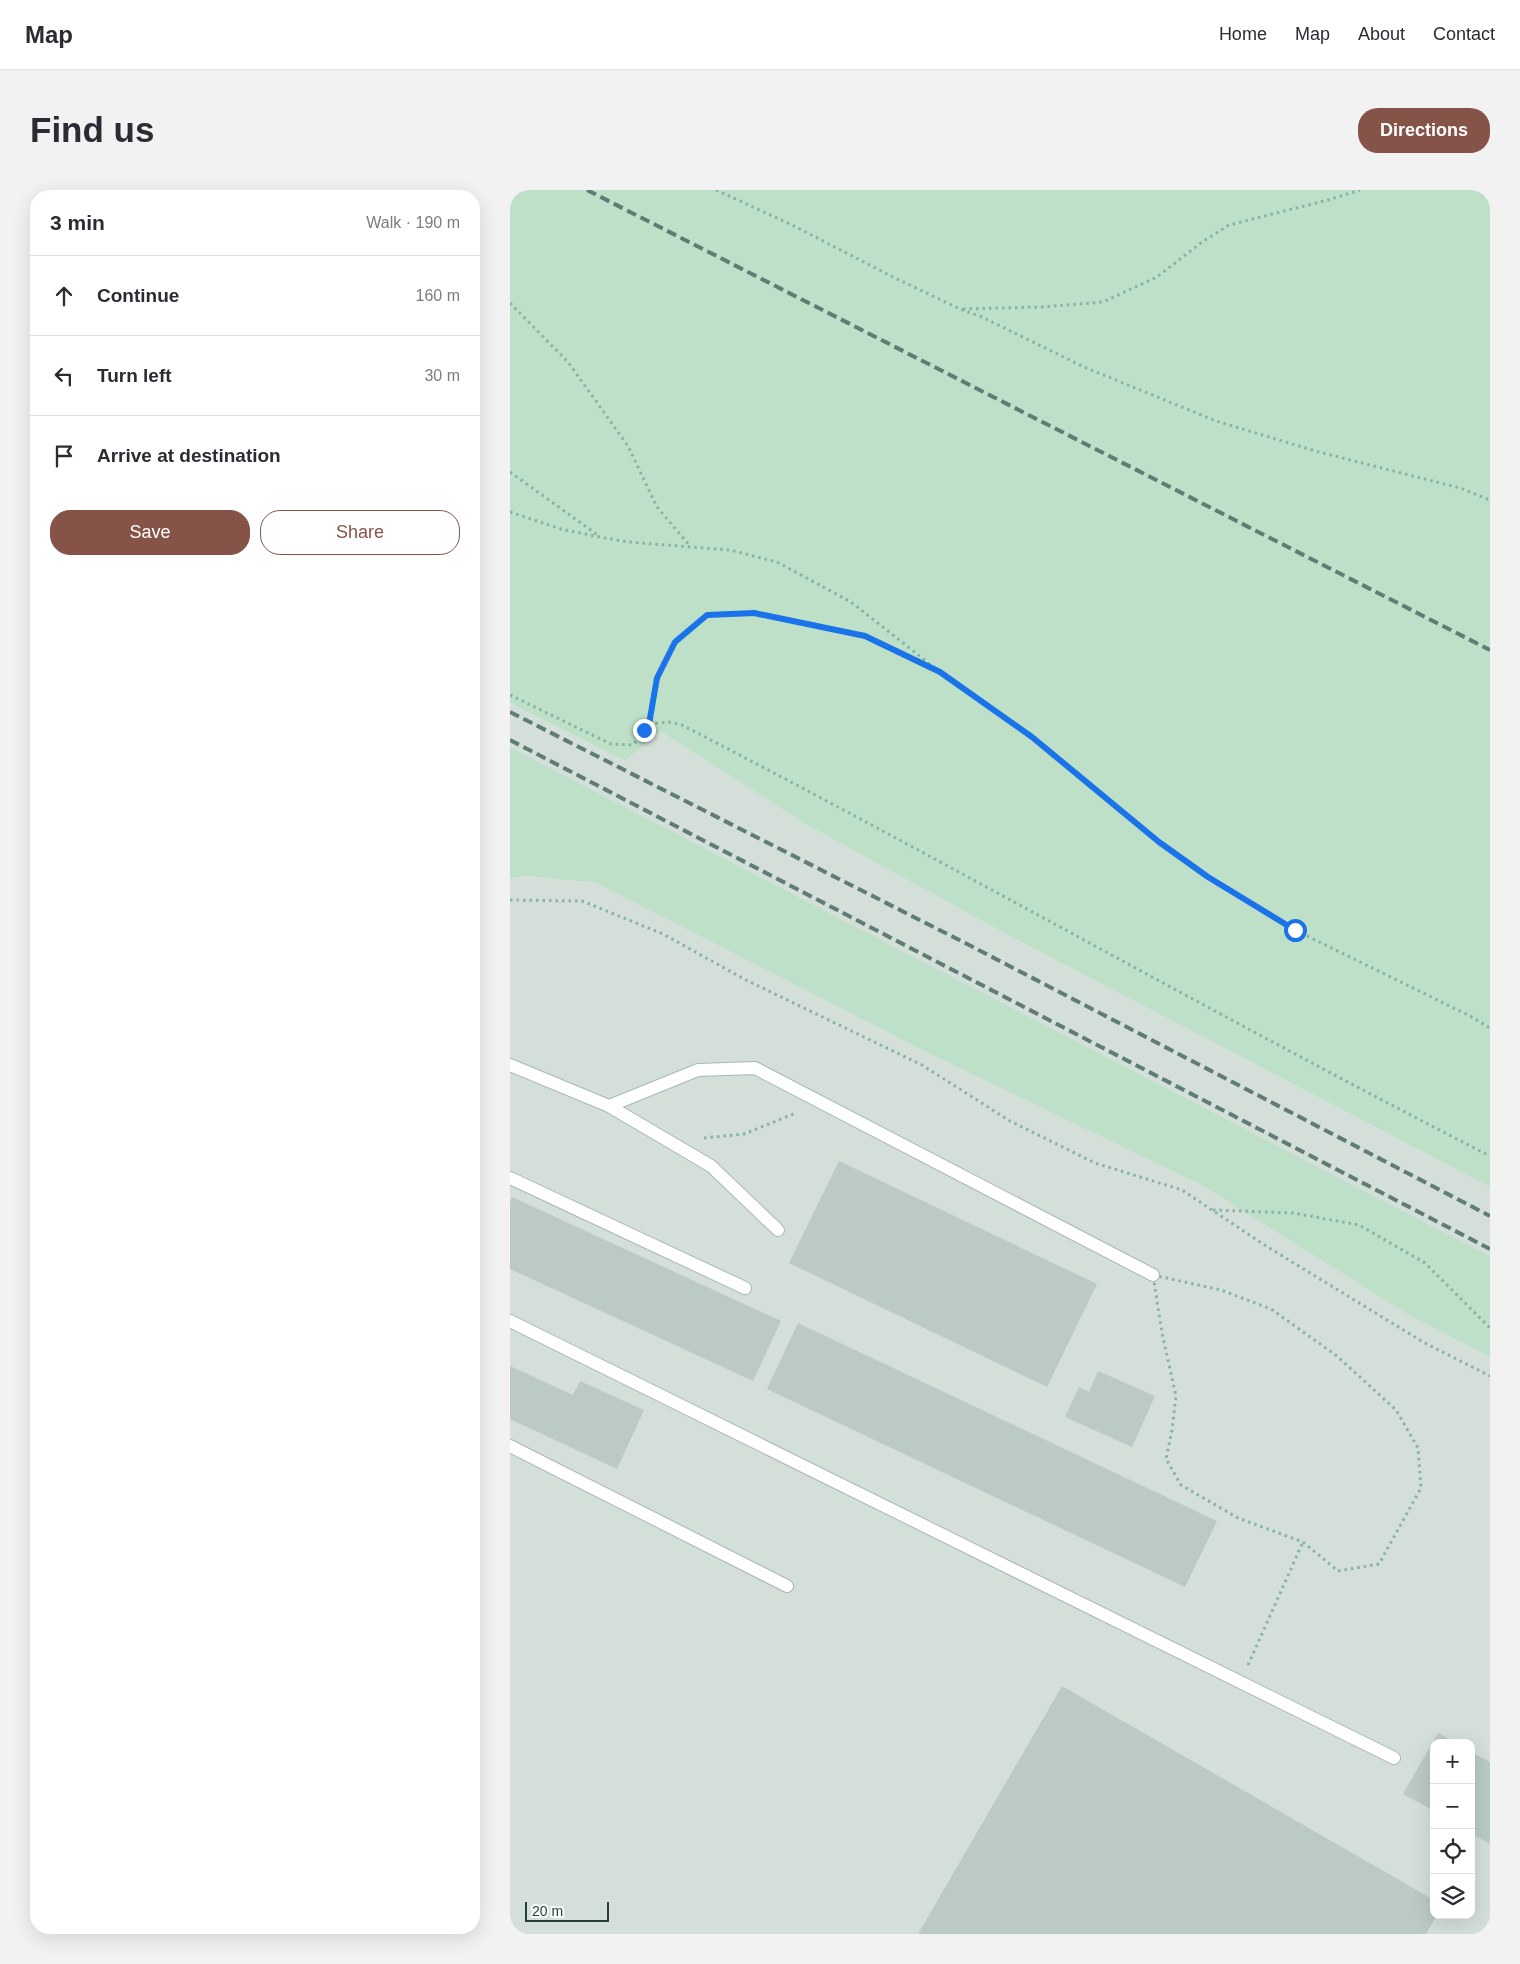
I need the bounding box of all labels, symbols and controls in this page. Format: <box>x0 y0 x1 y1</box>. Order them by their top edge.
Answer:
text: Map <box>25 21 73 48</box>
text: Home <box>1219 24 1267 44</box>
text: Map <box>1295 24 1330 44</box>
text: About <box>1358 24 1405 44</box>
text: Contact <box>1433 24 1495 44</box>
button: Directions <box>1358 108 1490 153</box>
text: Find us <box>30 110 154 149</box>
text: 3 min <box>50 211 105 234</box>
text: Walk · 190 m <box>366 214 460 231</box>
icon: ahead <box>50 282 78 310</box>
text: Continue <box>97 285 179 306</box>
text: 160 m <box>416 287 460 304</box>
icon: left <box>50 362 78 390</box>
text: Turn left <box>97 365 172 386</box>
text: 30 m <box>424 367 460 384</box>
icon: arrive <box>50 442 78 470</box>
text: Arrive at destination <box>97 445 281 466</box>
button: Save <box>50 510 250 555</box>
button: Share <box>260 510 460 555</box>
route end <box>633 719 656 742</box>
route start <box>1284 919 1307 942</box>
map controls <box>1430 1739 1475 1919</box>
button: + <box>1430 1739 1475 1784</box>
button: − <box>1430 1784 1475 1829</box>
button: locate <box>1430 1829 1475 1874</box>
button: layers <box>1430 1874 1475 1919</box>
scale bar <box>525 1899 609 1922</box>
text: 20 m <box>532 1903 563 1919</box>

